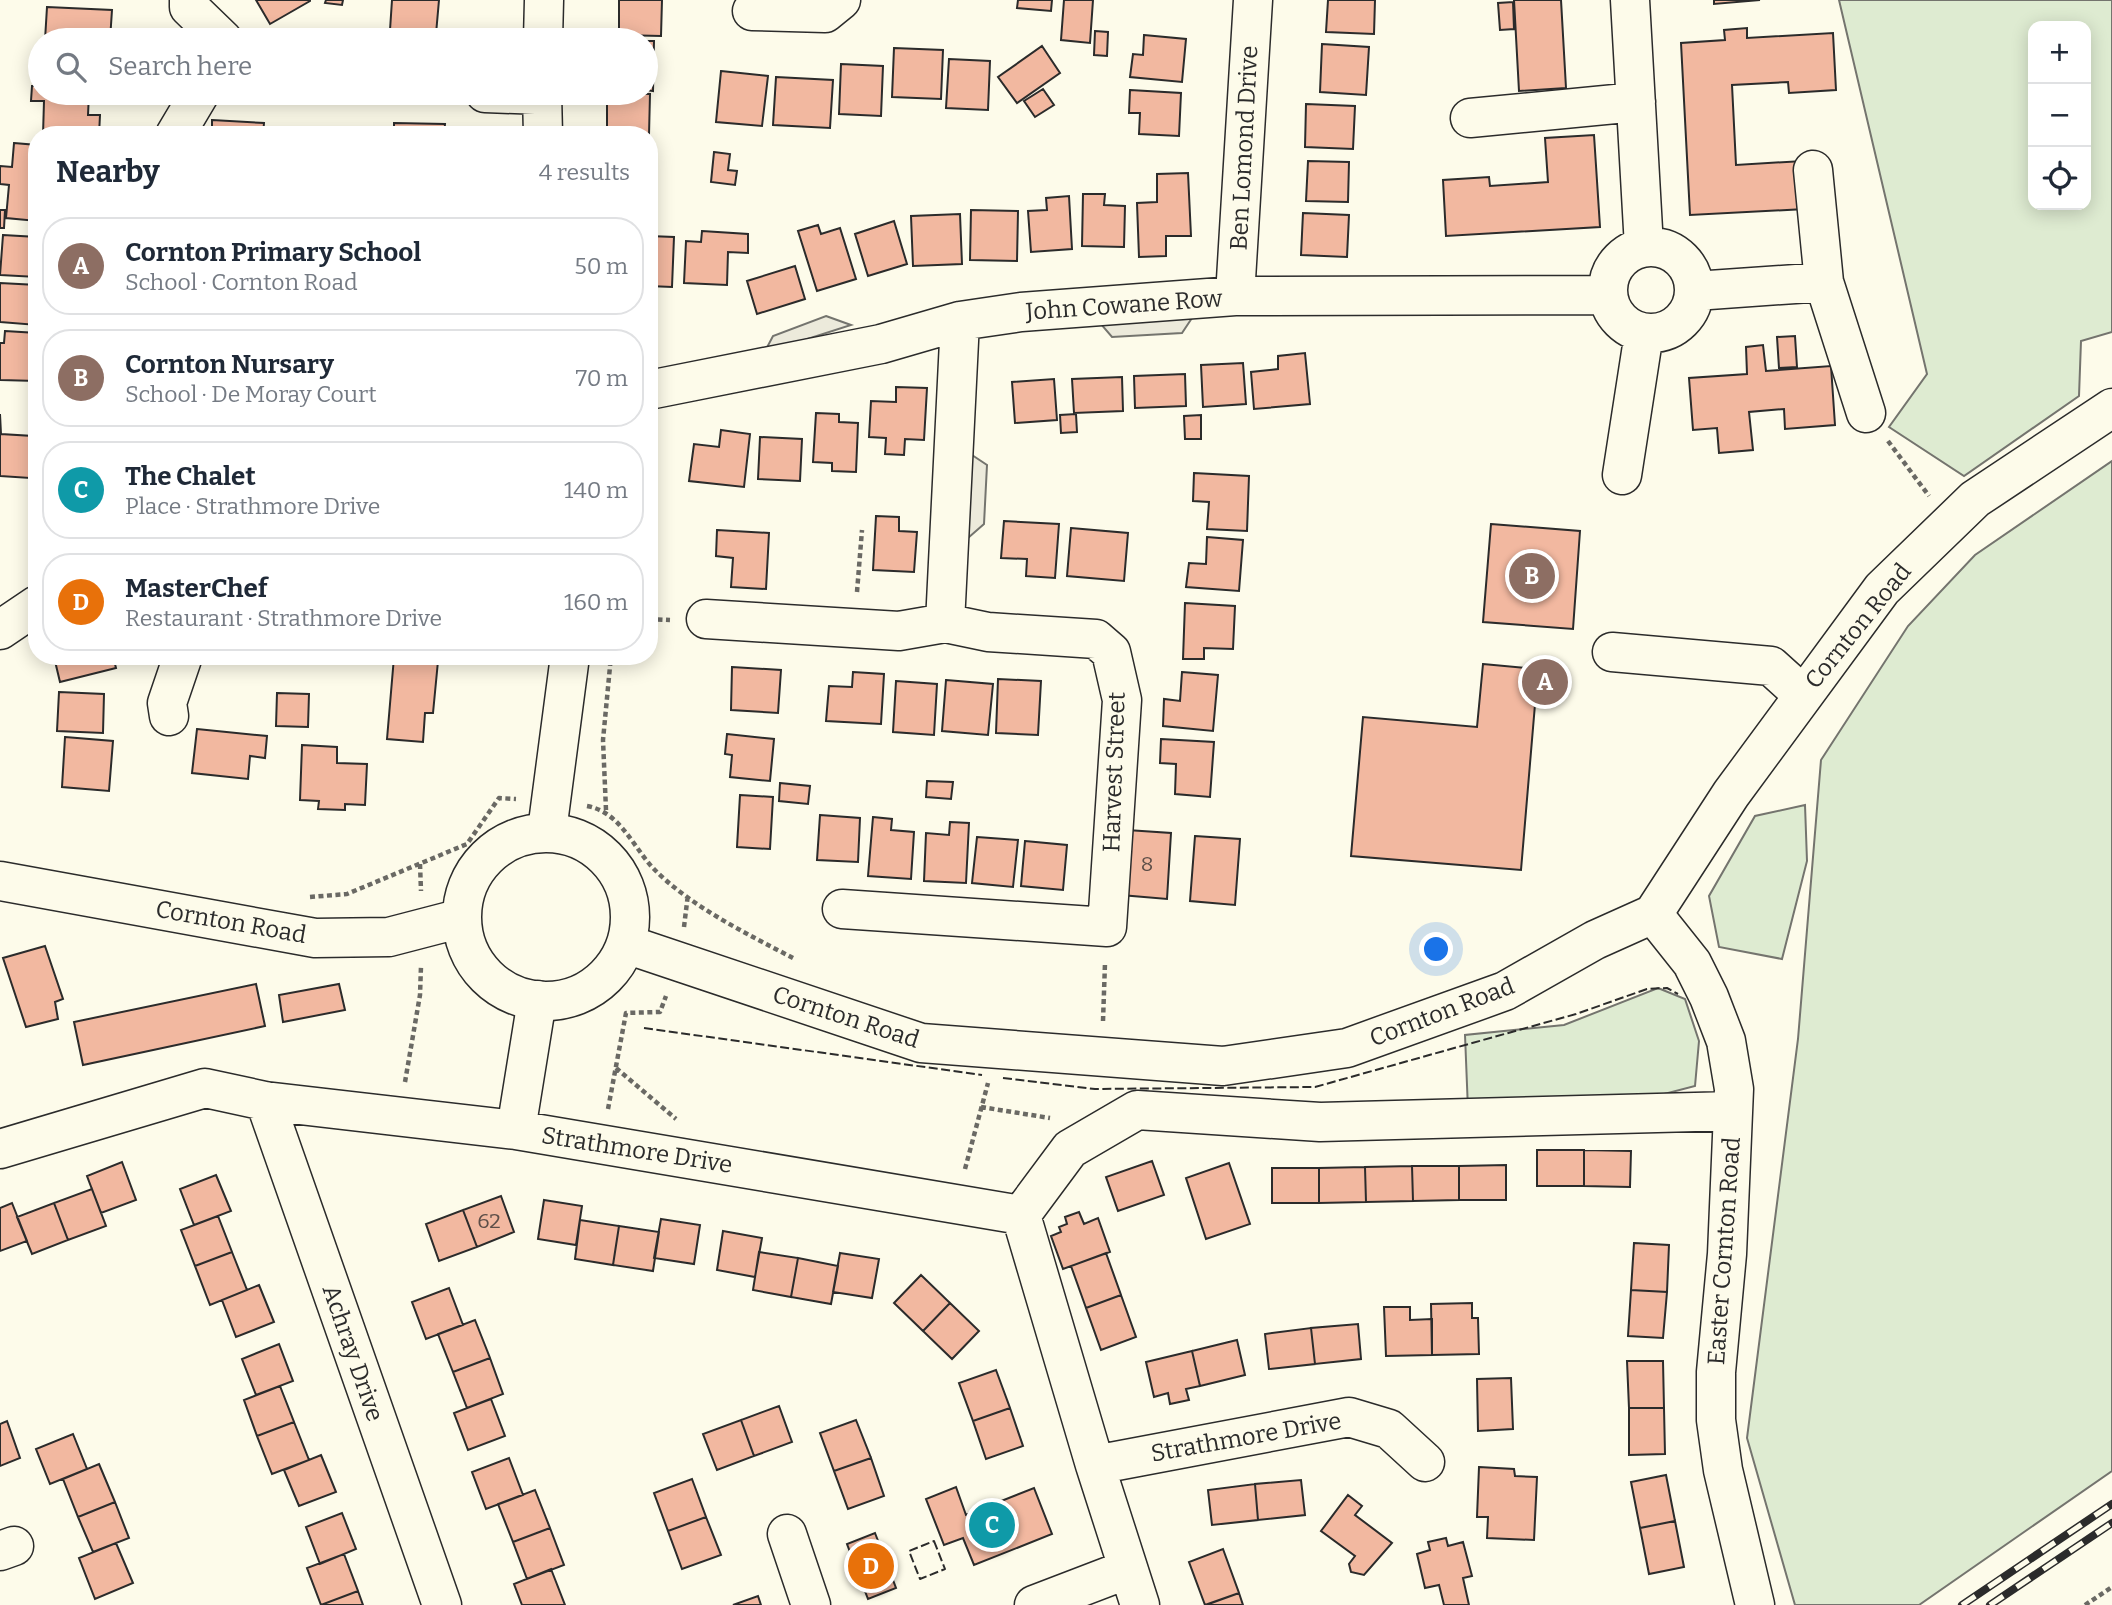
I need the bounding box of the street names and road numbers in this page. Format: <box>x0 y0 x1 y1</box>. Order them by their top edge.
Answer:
street label: Ben Lomond Drive <box>1225 45 1263 251</box>
street label: John Cowane Row <box>1024 284 1224 326</box>
street label: Cornton Road <box>1799 558 1917 694</box>
street label: Harvest Street <box>1097 691 1131 853</box>
street label: Cornton Road <box>153 895 309 949</box>
street label: Cornton Road <box>1366 972 1518 1052</box>
street label: Cornton Road <box>769 980 923 1054</box>
street label: Strathmore Drive <box>540 1121 734 1179</box>
street label: Easter Cornton Road <box>1702 1136 1746 1366</box>
street label: Achray Drive <box>317 1281 389 1425</box>
street label: Strathmore Drive <box>1149 1406 1343 1468</box>

